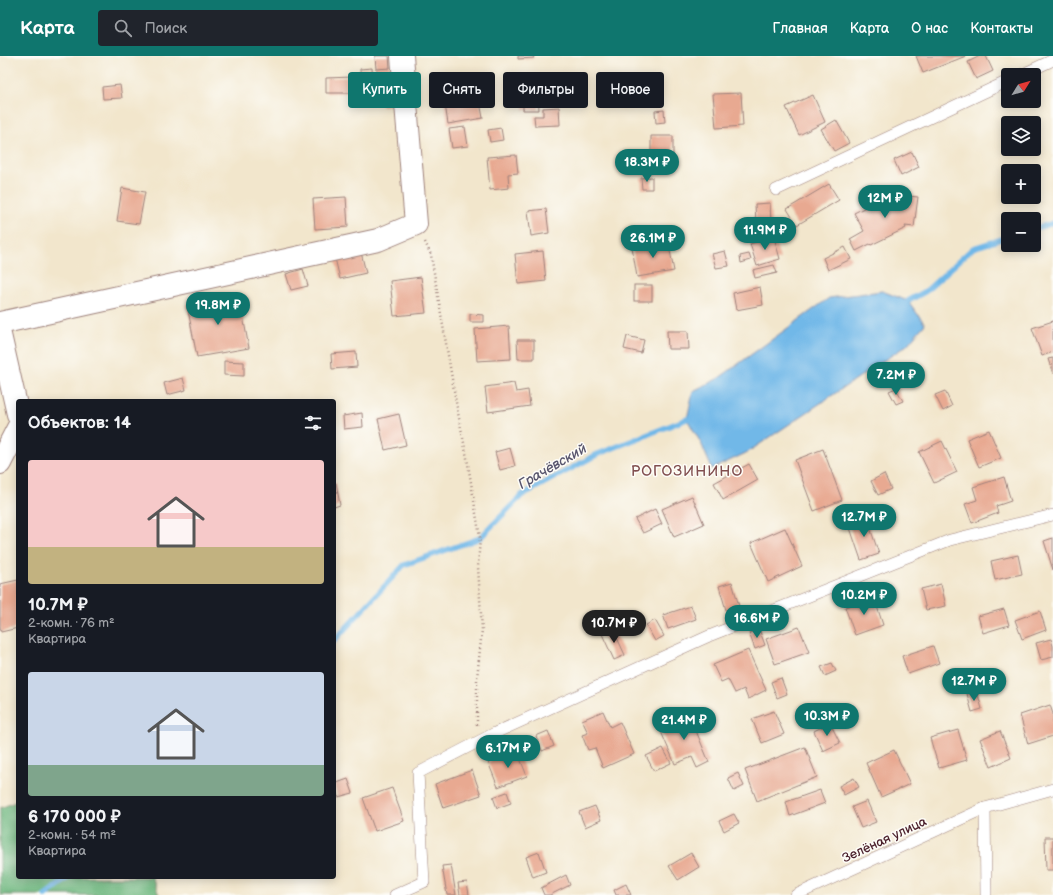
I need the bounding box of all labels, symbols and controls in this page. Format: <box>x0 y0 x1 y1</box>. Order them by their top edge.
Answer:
search box <box>98 10 378 46</box>
text: Карта <box>20 17 74 40</box>
icon: search <box>112 17 134 39</box>
text: Поиск <box>144 19 187 38</box>
text: Главная <box>773 20 828 37</box>
text: Карта <box>850 20 889 37</box>
text: О нас <box>911 20 948 37</box>
text: Контакты <box>970 20 1033 37</box>
north arrow <box>1001 68 1041 108</box>
map controls <box>1001 68 1041 252</box>
chip: Купить <box>348 72 421 108</box>
chip: Снять <box>429 72 495 108</box>
chip: Фильтры <box>503 72 588 108</box>
chip: Новое <box>596 72 664 108</box>
button: layers <box>1001 116 1041 156</box>
pin: 18.3M ₽ <box>610 149 684 183</box>
text: 18.3M ₽ <box>624 154 670 170</box>
button: + <box>1001 164 1041 204</box>
pin: 12M ₽ <box>857 185 913 219</box>
text: 12M ₽ <box>867 190 903 206</box>
button: − <box>1001 212 1041 252</box>
pin: 11.9M ₽ <box>728 217 802 251</box>
text: 11.9M ₽ <box>743 222 787 238</box>
pin: 26.1M ₽ <box>616 225 690 259</box>
text: 26.1M ₽ <box>630 230 676 246</box>
pin: 19.8M ₽ <box>181 292 255 326</box>
text: 19.8M ₽ <box>195 297 241 313</box>
pin: 7.2M ₽ <box>863 362 929 396</box>
text: 7.2M ₽ <box>876 367 916 383</box>
icon: filters <box>302 412 324 434</box>
text: Объектов: 14 <box>28 413 131 433</box>
water label: Грачёвский <box>515 440 590 493</box>
district label: РОГОЗИНИНО <box>631 462 743 481</box>
icon: home <box>140 486 212 558</box>
pin: 12.7M ₽ <box>827 504 901 538</box>
text: 12.7M ₽ <box>841 509 887 525</box>
pin: 10.2M ₽ <box>827 582 901 616</box>
text: 10.2M ₽ <box>841 587 887 603</box>
text: 10.7M ₽ <box>28 595 88 615</box>
pin: 16.6M ₽ <box>720 605 794 639</box>
pin: 10.7M ₽ <box>577 610 651 644</box>
text: 16.6M ₽ <box>734 610 780 626</box>
text: 2-комн. · 76 m² <box>28 615 115 631</box>
text: 10.7M ₽ <box>591 615 637 631</box>
text: Квартира <box>28 631 86 647</box>
pin: 12.7M ₽ <box>937 668 1011 702</box>
text: 12.7M ₽ <box>951 673 997 689</box>
icon: home <box>140 698 212 770</box>
pin: 10.3M ₽ <box>790 703 864 737</box>
pin: 21.4M ₽ <box>647 707 721 741</box>
text: 10.3M ₽ <box>804 708 850 724</box>
text: 21.4M ₽ <box>661 712 707 728</box>
pin: 6.17M ₽ <box>471 735 545 769</box>
text: 6.17M ₽ <box>485 740 531 756</box>
text: 6 170 000 ₽ <box>28 807 121 827</box>
street label: Зелёная улица <box>840 813 929 866</box>
text: 2-комн. · 54 m² <box>28 827 116 843</box>
text: Квартира <box>28 843 86 859</box>

